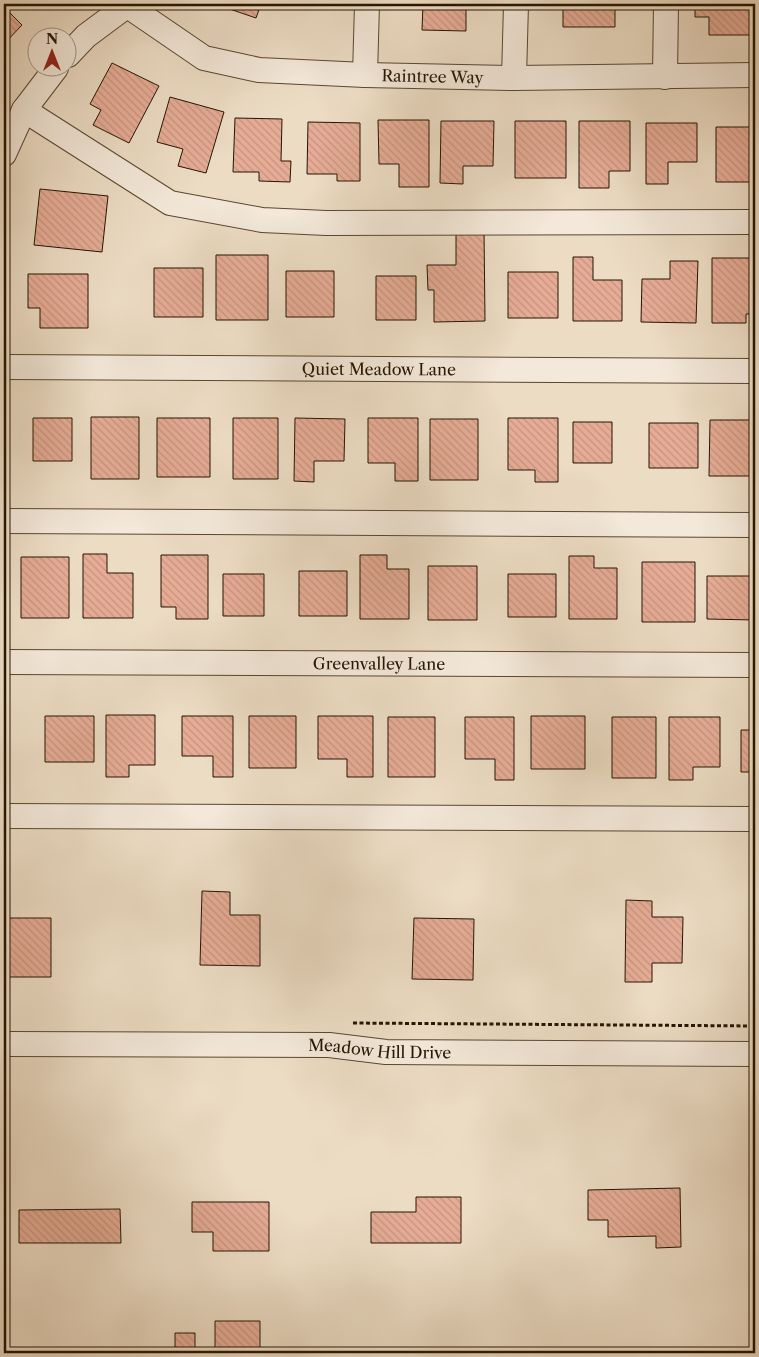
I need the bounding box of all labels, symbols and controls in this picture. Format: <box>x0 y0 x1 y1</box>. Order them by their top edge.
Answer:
north arrow <box>28 28 78 78</box>
text: N <box>46 30 58 48</box>
street label: Raintree Way <box>381 65 485 87</box>
street label: Quiet Meadow Lane <box>302 359 456 379</box>
street label: Greenvalley Lane <box>313 653 445 674</box>
street label: Meadow Hill Drive <box>308 1035 451 1063</box>

